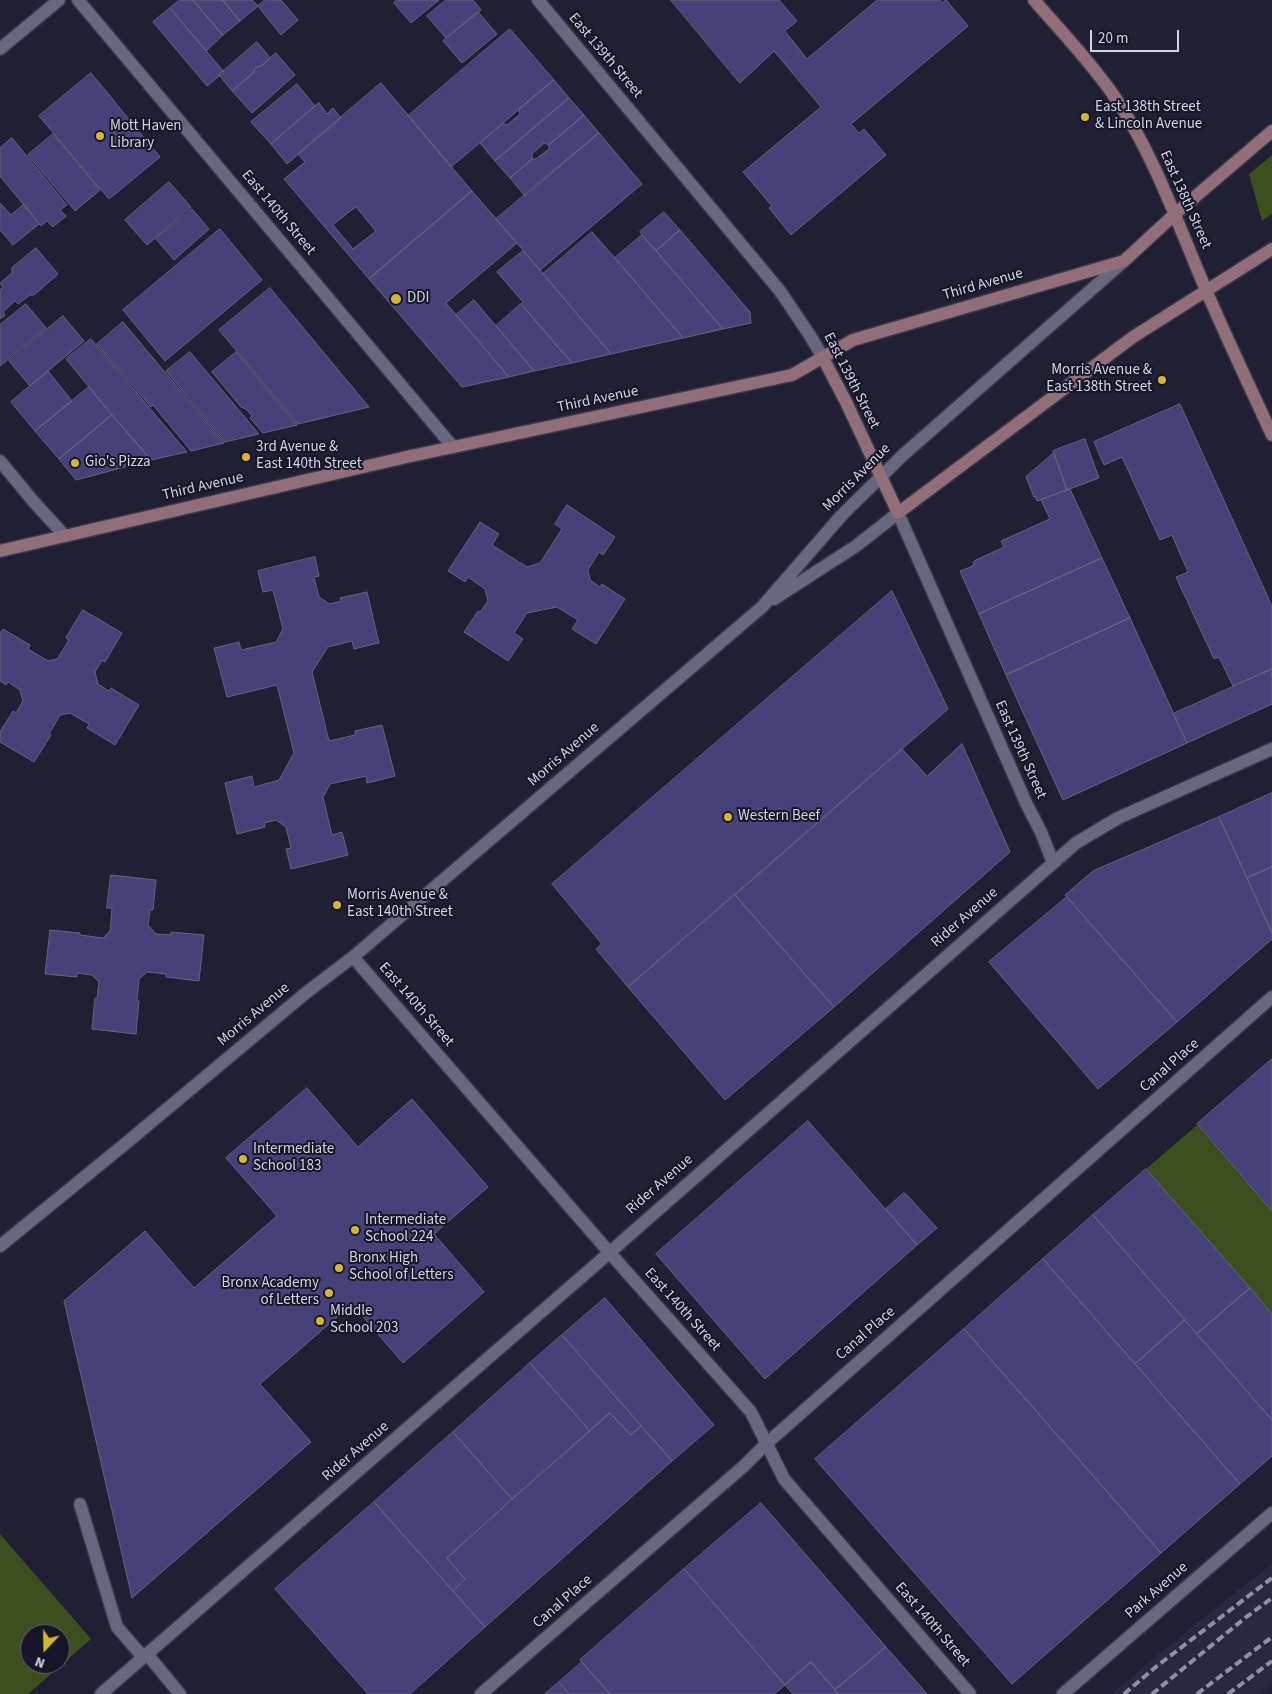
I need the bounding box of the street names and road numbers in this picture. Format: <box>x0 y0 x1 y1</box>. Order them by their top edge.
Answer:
street label: East 139th Street <box>564 10 646 102</box>
street label: East 138th Street <box>1155 148 1215 252</box>
street label: East 140th Street <box>237 167 319 259</box>
street label: Third Avenue <box>941 265 1025 305</box>
street label: East 139th Street <box>819 330 883 432</box>
street label: Third Avenue <box>556 383 640 417</box>
street label: Morris Avenue <box>819 440 895 516</box>
street label: Third Avenue <box>161 469 245 505</box>
street label: East 139th Street <box>990 698 1050 802</box>
street label: Morris Avenue <box>525 719 603 791</box>
street label: Rider Avenue <box>928 884 1002 952</box>
street label: East 140th Street <box>375 959 457 1051</box>
street label: Morris Avenue <box>214 980 294 1050</box>
street label: Canal Place <box>1137 1035 1203 1097</box>
street label: Rider Avenue <box>623 1151 697 1219</box>
street label: East 140th Street <box>640 1265 724 1355</box>
street label: Canal Place <box>833 1303 899 1365</box>
street label: Rider Avenue <box>319 1418 393 1486</box>
street label: Park Avenue <box>1122 1559 1192 1623</box>
street label: Canal Place <box>530 1571 596 1633</box>
street label: East 140th Street <box>891 1579 973 1671</box>

